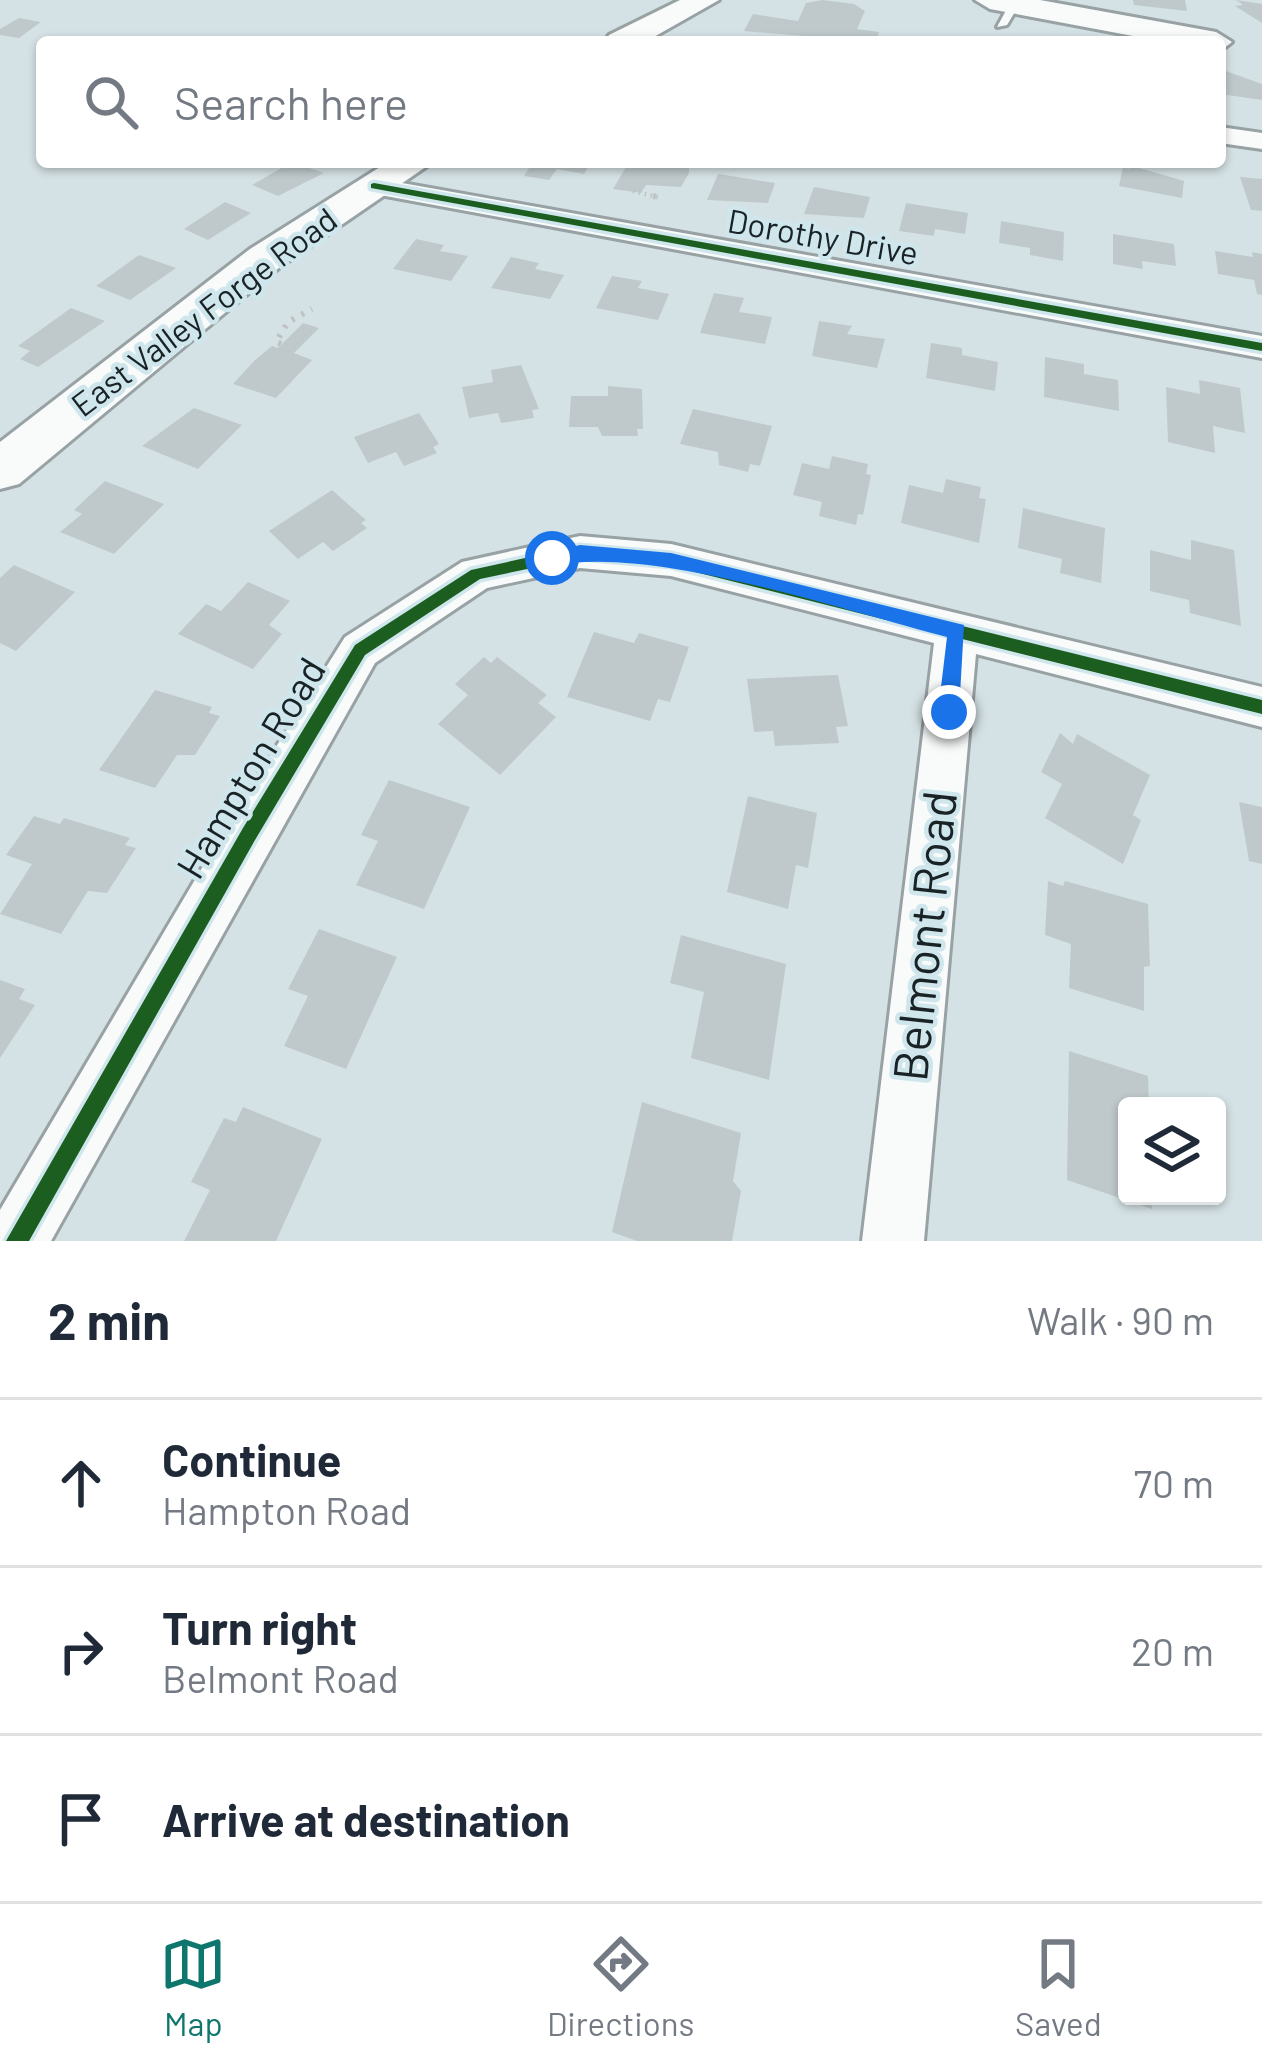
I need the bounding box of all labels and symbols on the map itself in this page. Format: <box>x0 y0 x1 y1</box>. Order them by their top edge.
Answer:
street label: East Valley Forge Road <box>63 198 344 424</box>
street label: Dorothy Drive <box>725 200 922 272</box>
route start <box>525 531 579 585</box>
street label: Hampton Road <box>165 648 334 886</box>
route end <box>922 685 976 739</box>
street label: Belmont Road <box>879 788 967 1084</box>

